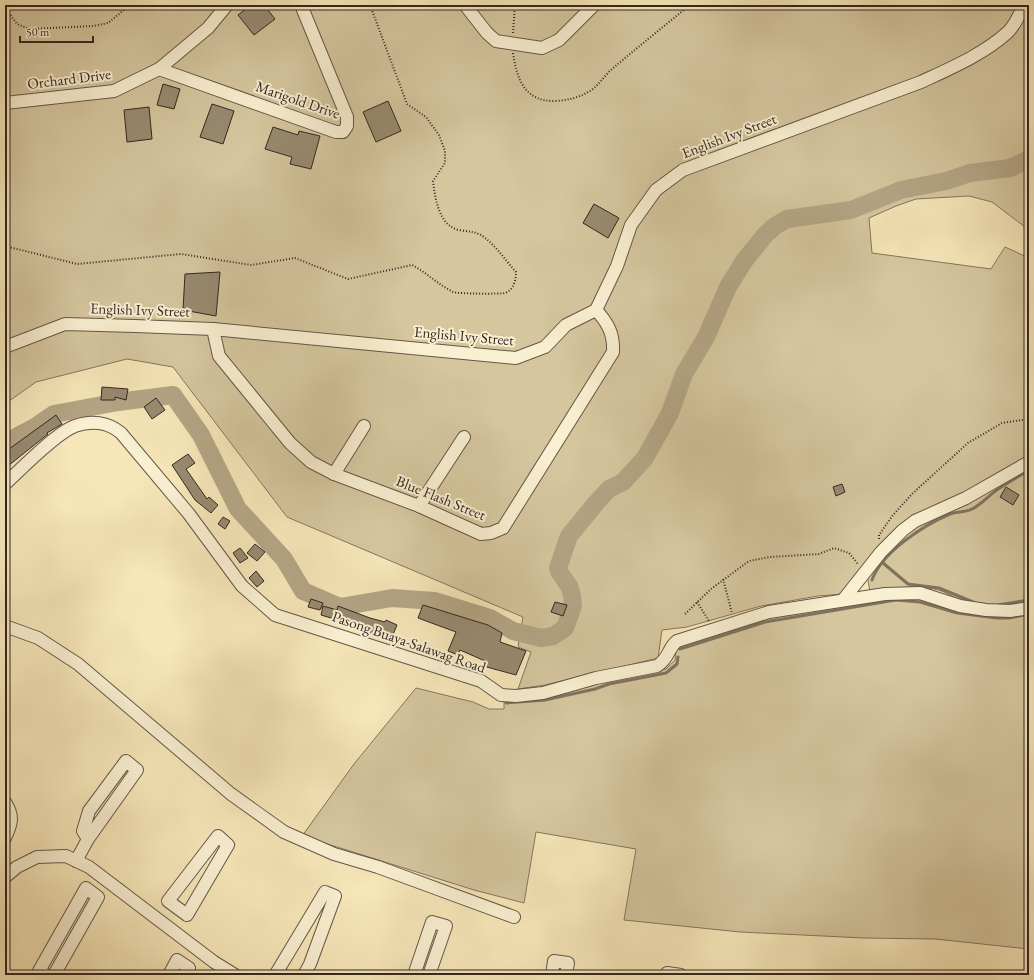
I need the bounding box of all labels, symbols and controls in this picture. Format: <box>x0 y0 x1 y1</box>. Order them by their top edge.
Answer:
scale bar <box>20 18 93 44</box>
text: 50 m <box>26 24 50 40</box>
street label: Orchard Drive <box>26 64 112 93</box>
street label: Marigold Drive <box>254 76 343 123</box>
street label: English Ivy Street <box>679 109 779 162</box>
street label: English Ivy Street <box>90 298 191 321</box>
street label: English Ivy Street <box>413 322 515 349</box>
street label: Blue Flash Street <box>394 471 489 524</box>
street label: Pasong Buaya-Salawag Road <box>330 606 489 677</box>

